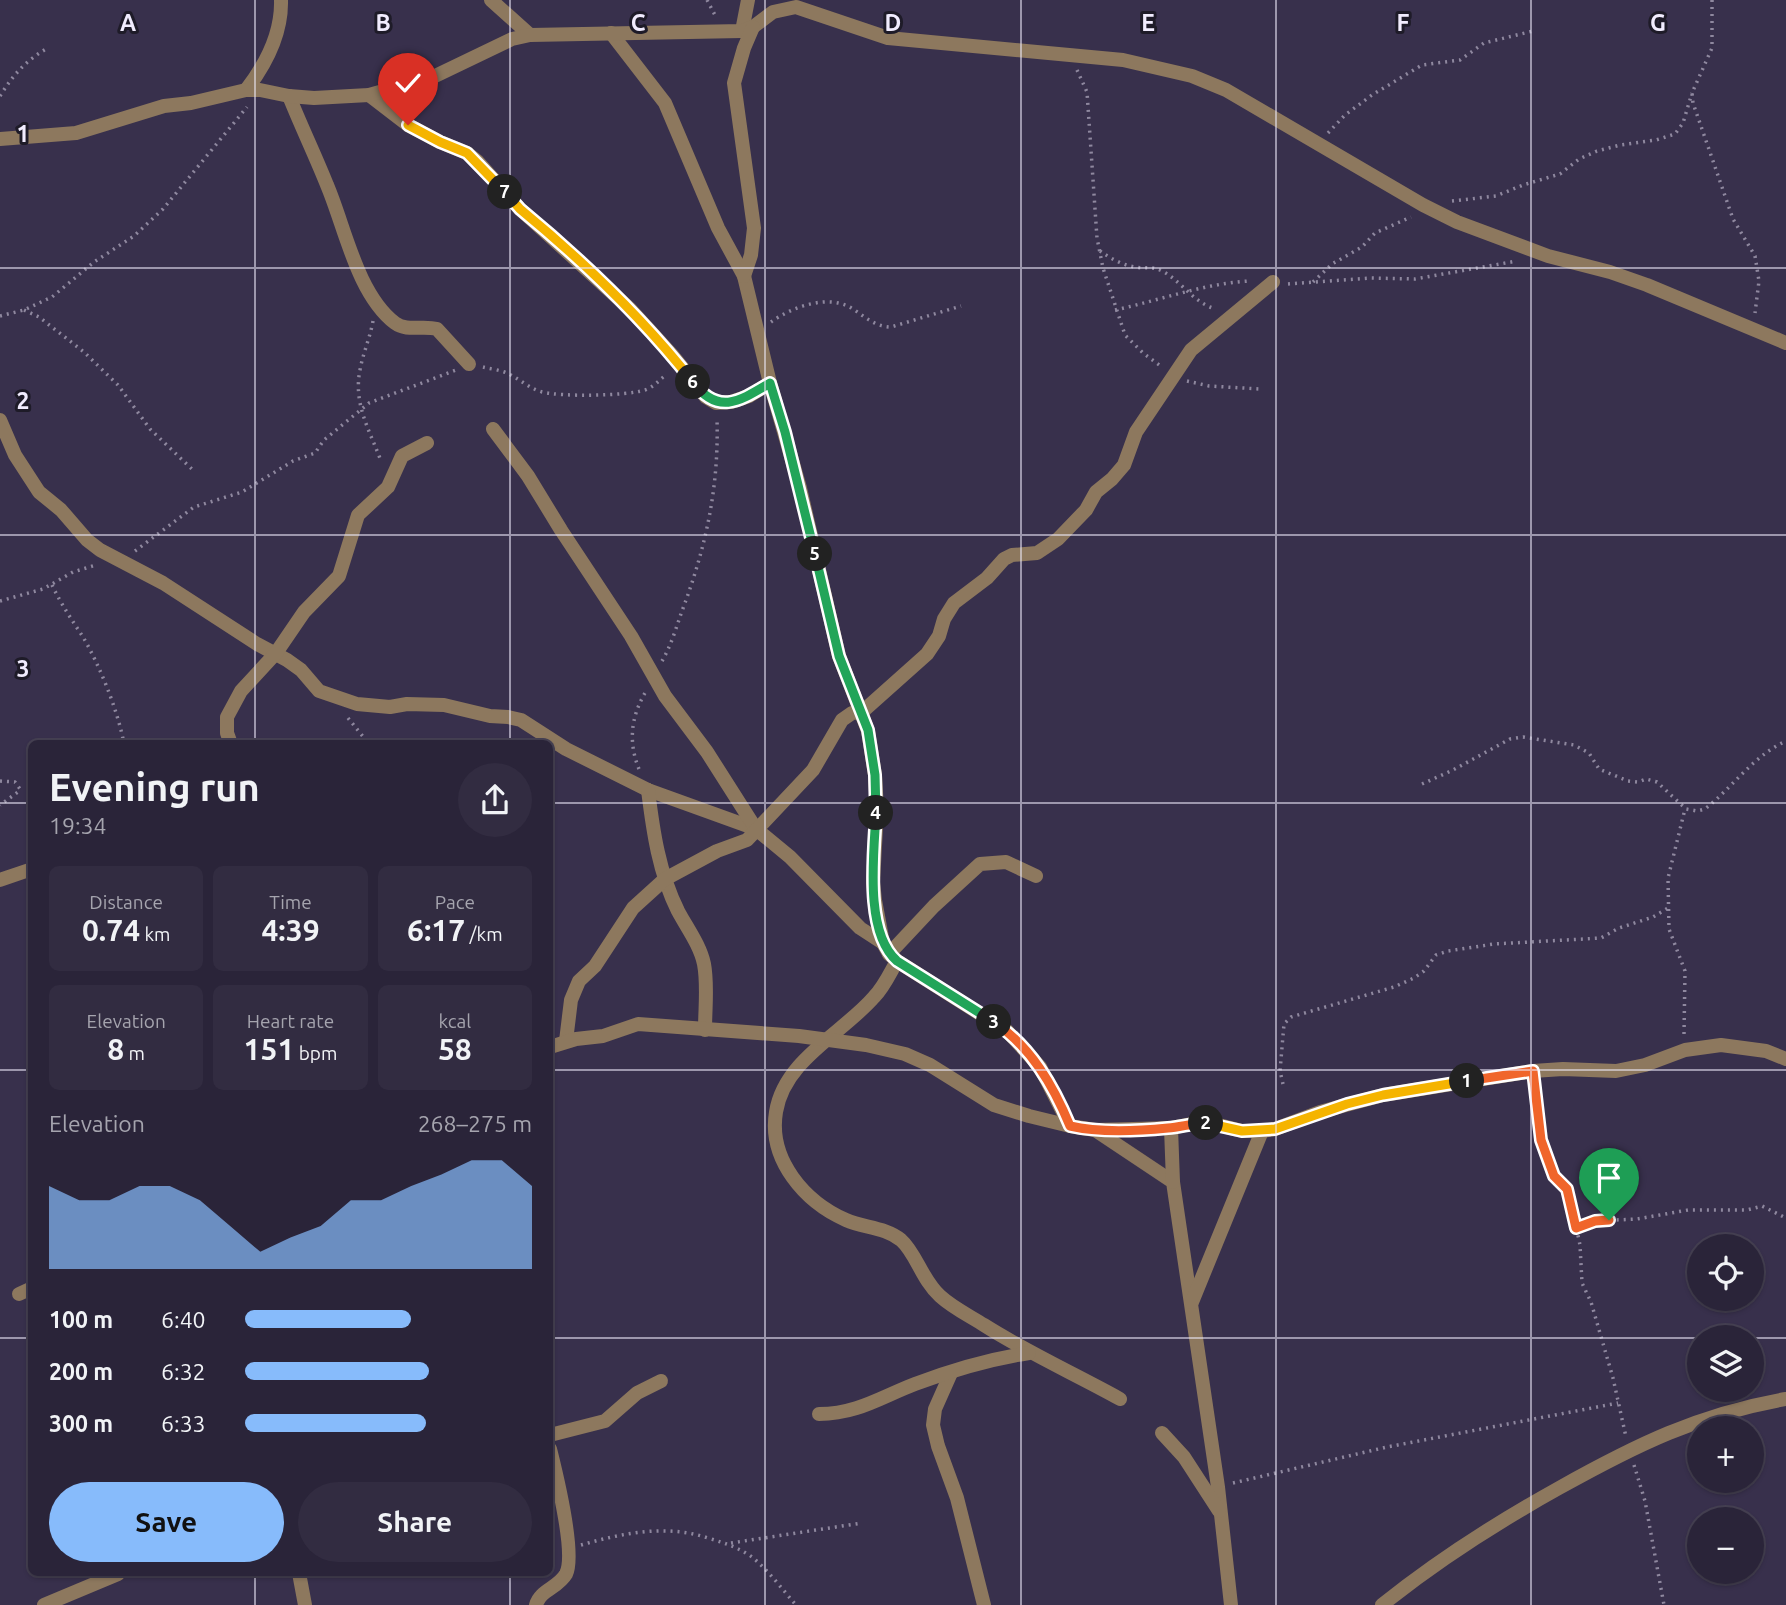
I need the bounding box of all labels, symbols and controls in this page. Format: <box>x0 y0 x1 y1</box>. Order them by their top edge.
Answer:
text: A <box>120 10 136 35</box>
text: B <box>375 10 391 35</box>
text: C <box>631 10 646 35</box>
text: D <box>885 10 901 35</box>
text: E <box>1141 10 1155 35</box>
text: F <box>1397 10 1410 35</box>
text: G <box>1650 10 1666 35</box>
pin <box>378 53 438 125</box>
icon: check <box>389 64 427 102</box>
text: 1 <box>17 121 29 146</box>
pin: 7 <box>488 174 522 210</box>
text: 7 <box>499 180 510 202</box>
pin: 6 <box>676 364 710 400</box>
text: 6 <box>687 370 698 392</box>
text: 2 <box>17 388 29 413</box>
pin: 5 <box>798 536 832 572</box>
text: 5 <box>809 542 820 564</box>
text: 3 <box>17 656 29 681</box>
button: share <box>458 763 532 837</box>
text: Evening run <box>49 766 260 808</box>
pin: 4 <box>858 796 894 830</box>
text: 4 <box>870 801 881 823</box>
text: 19:34 <box>49 813 107 838</box>
text: Distance <box>89 891 163 913</box>
text: Time <box>269 891 312 913</box>
text: Pace <box>435 891 475 913</box>
text: 0.74 <box>82 913 140 947</box>
text: 4:39 <box>261 913 320 947</box>
text: 6:17 <box>407 913 465 947</box>
text: km <box>140 923 170 945</box>
text: /km <box>465 923 503 945</box>
pin: 3 <box>976 1004 1012 1040</box>
text: Elevation <box>87 1010 166 1032</box>
text: Heart rate <box>247 1010 334 1032</box>
text: kcal <box>438 1010 471 1032</box>
text: 3 <box>988 1010 999 1032</box>
text: 8 <box>107 1032 124 1066</box>
text: 151 <box>244 1032 294 1066</box>
text: 58 <box>438 1032 472 1066</box>
text: m <box>124 1042 145 1064</box>
text: bpm <box>294 1042 337 1064</box>
pin: 1 <box>1450 1064 1484 1098</box>
text: 1 <box>1461 1069 1472 1091</box>
pin: 2 <box>1188 1106 1224 1140</box>
text: Elevation <box>49 1111 145 1136</box>
text: 268–275 m <box>418 1111 532 1136</box>
text: 2 <box>1200 1111 1211 1133</box>
pin <box>1579 1148 1639 1220</box>
icon: arrive <box>1590 1159 1628 1197</box>
map controls <box>1687 1234 1764 1584</box>
button: locate <box>1687 1234 1764 1311</box>
text: 100 m <box>49 1307 113 1332</box>
text: 6:40 <box>161 1307 206 1332</box>
button: layers <box>1687 1325 1764 1402</box>
text: 200 m <box>49 1359 113 1384</box>
text: 6:32 <box>161 1359 206 1384</box>
text: 300 m <box>49 1411 113 1436</box>
text: 6:33 <box>161 1411 206 1436</box>
button: + <box>1687 1416 1764 1493</box>
button: Save <box>49 1482 284 1562</box>
button: Share <box>298 1482 532 1562</box>
button: − <box>1687 1507 1764 1584</box>

